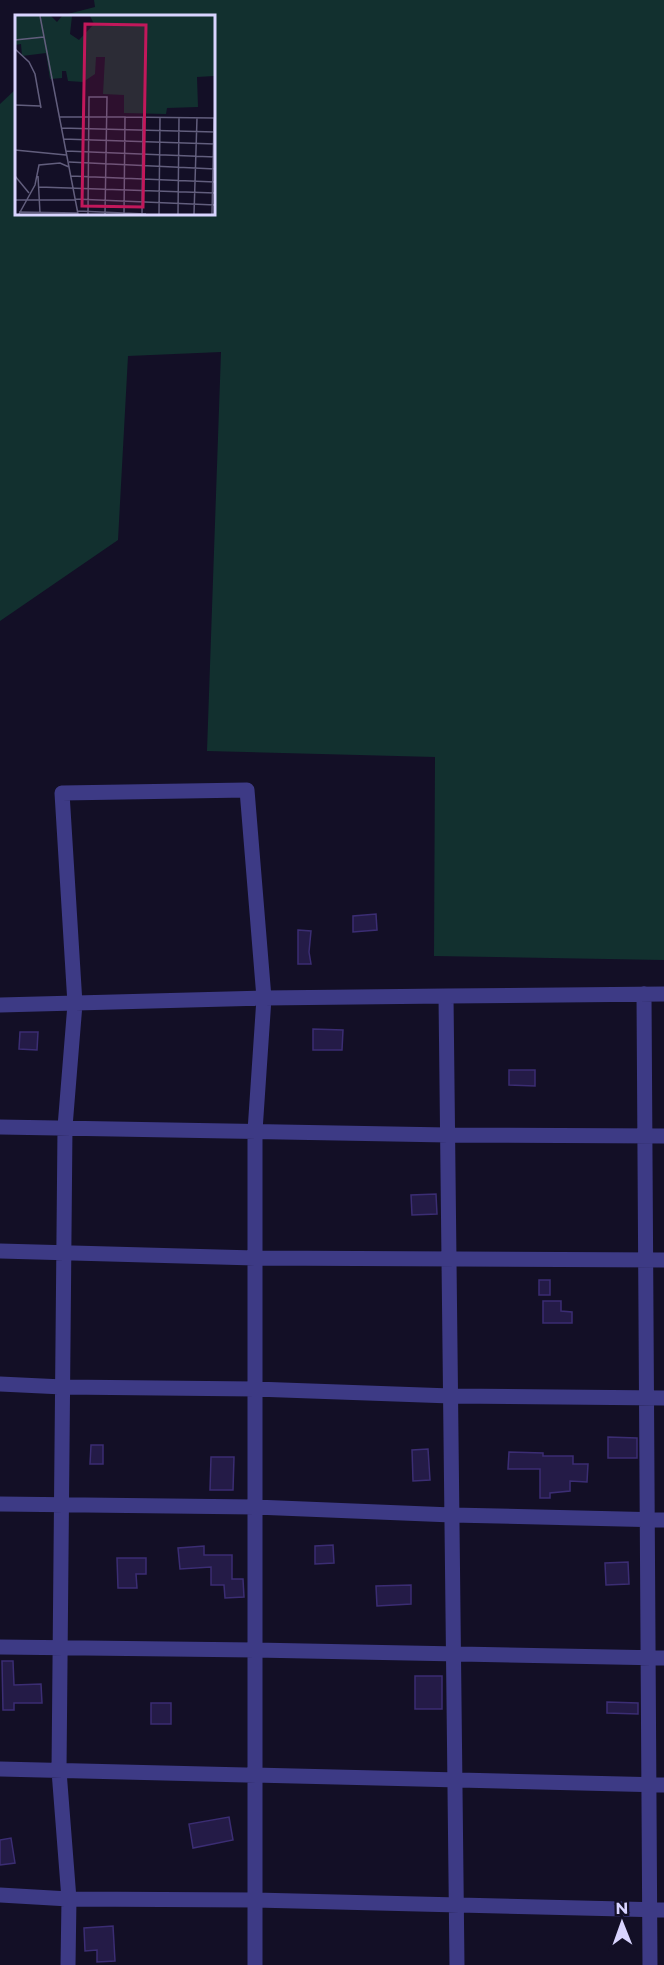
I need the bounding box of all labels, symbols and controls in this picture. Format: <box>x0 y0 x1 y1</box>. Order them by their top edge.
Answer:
inset map <box>15 15 214 214</box>
north arrow <box>592 1893 652 1953</box>
text: N <box>615 1899 628 1918</box>

